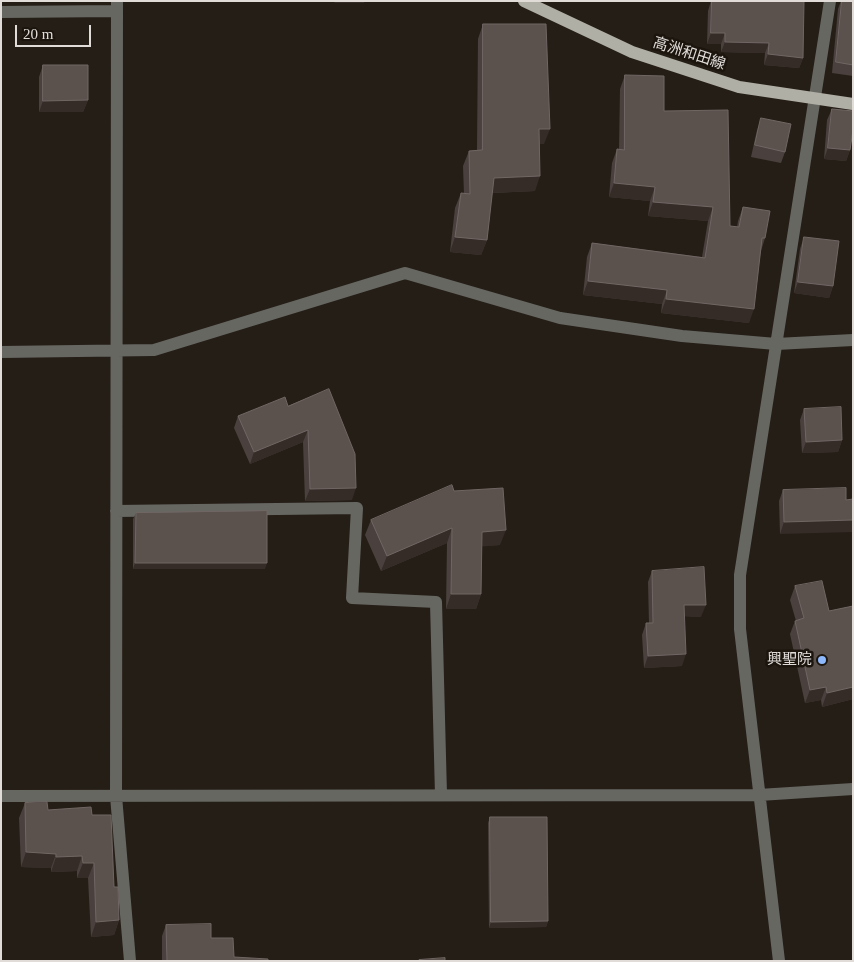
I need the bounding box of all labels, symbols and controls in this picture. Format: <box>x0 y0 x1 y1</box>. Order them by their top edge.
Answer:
scale bar <box>18 15 94 47</box>
text: 20 m <box>23 26 53 42</box>
street label: 高洲和田線 <box>651 34 727 74</box>
place label: 興聖院 <box>767 651 812 669</box>
marker: 興聖院 <box>816 654 828 666</box>

